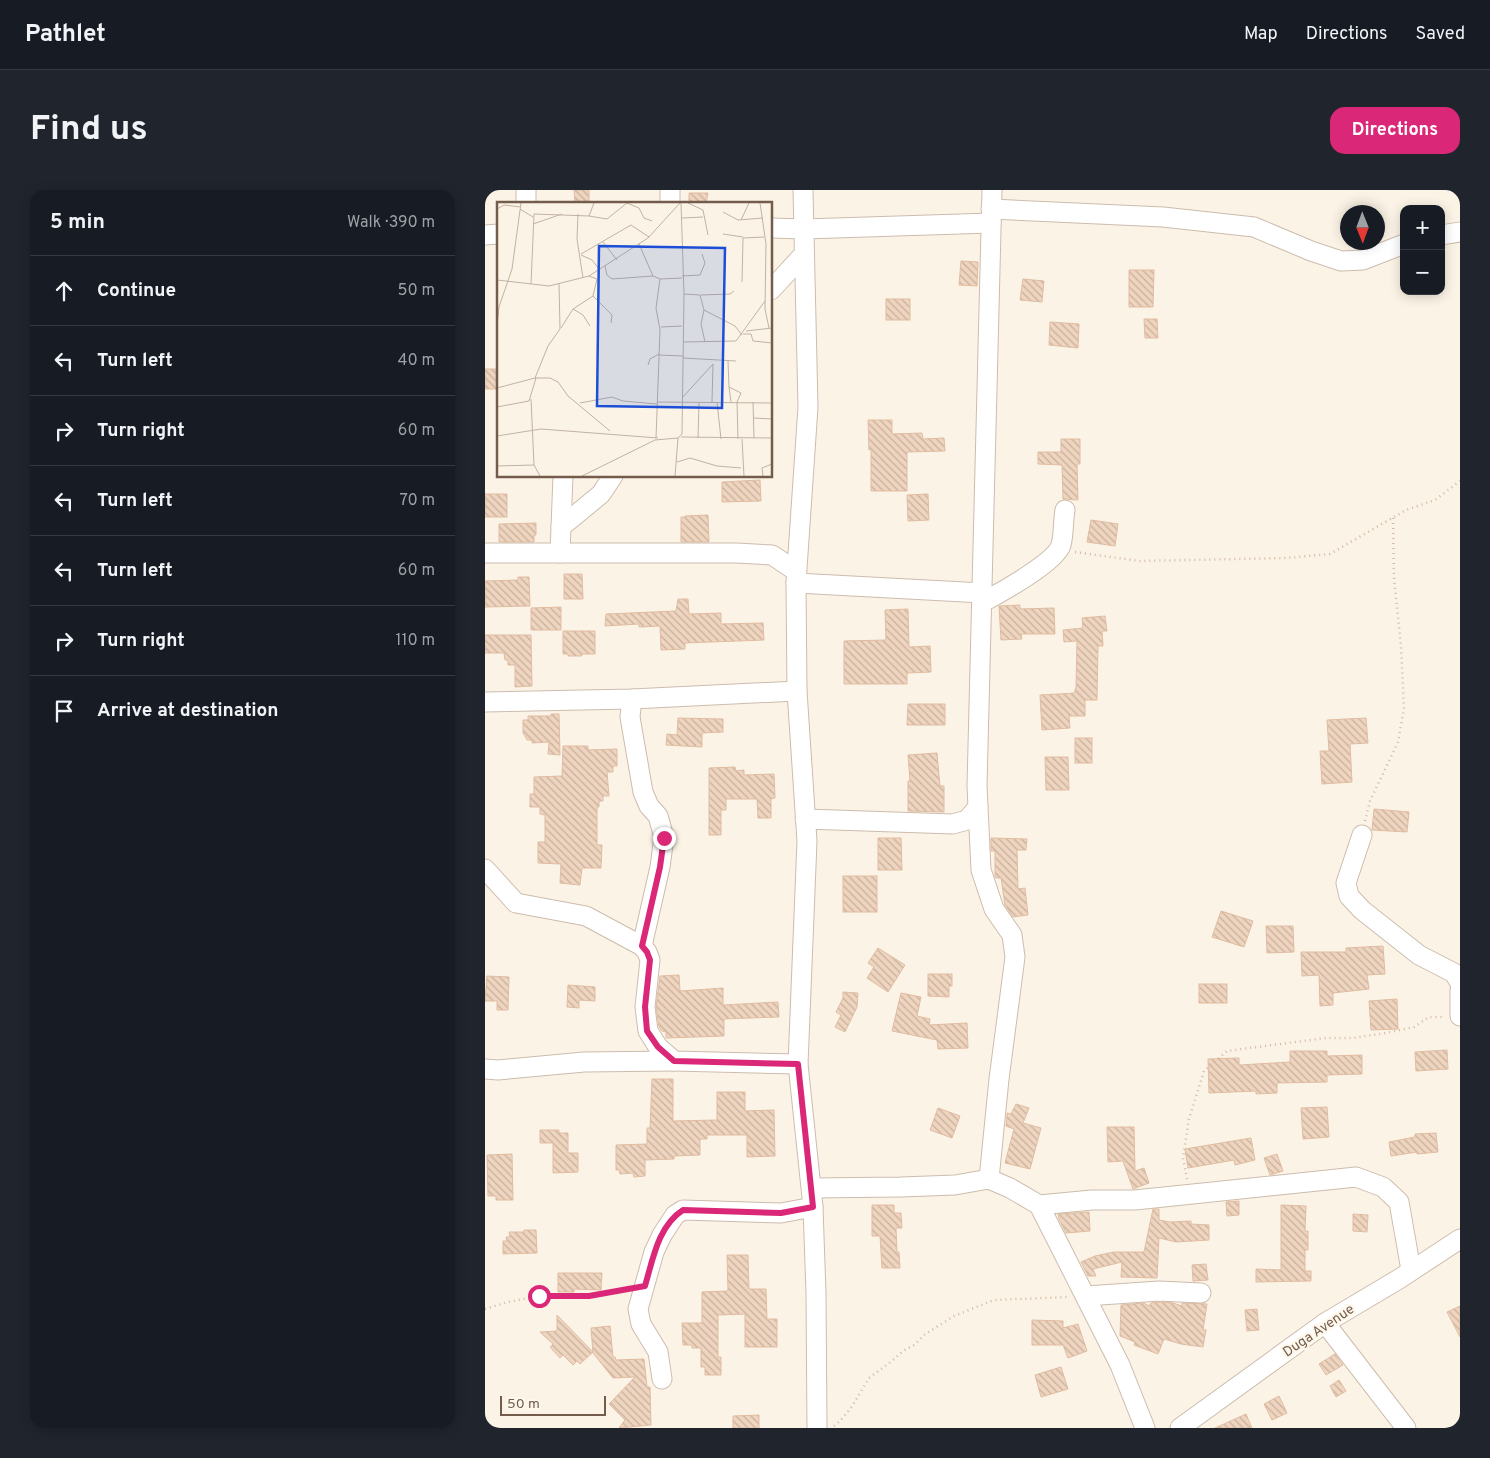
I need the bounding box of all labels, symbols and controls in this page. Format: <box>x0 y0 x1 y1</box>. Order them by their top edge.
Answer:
text: Pathlet <box>25 20 106 50</box>
text: Map <box>1244 23 1278 46</box>
text: Directions <box>1306 23 1388 46</box>
text: Saved <box>1416 23 1465 46</box>
button: Directions <box>1330 107 1460 154</box>
text: Find us <box>30 108 148 152</box>
inset map <box>497 202 773 478</box>
north arrow <box>1340 205 1385 250</box>
map controls <box>1400 205 1445 295</box>
button: + <box>1400 205 1445 250</box>
text: 5 min <box>50 209 105 236</box>
text: Walk · 390 m <box>347 213 435 233</box>
button: − <box>1400 250 1445 295</box>
icon: ahead <box>50 277 78 305</box>
text: Continue <box>97 279 176 303</box>
text: 50 m <box>398 281 435 301</box>
icon: left <box>50 347 78 375</box>
text: Turn left <box>97 349 173 373</box>
text: 40 m <box>397 351 435 371</box>
icon: right <box>50 417 78 445</box>
text: Turn right <box>97 419 185 443</box>
text: 60 m <box>398 421 435 441</box>
icon: left <box>50 487 78 515</box>
text: Turn left <box>97 489 173 513</box>
text: 70 m <box>400 491 435 511</box>
icon: left <box>50 557 78 585</box>
text: Turn left <box>97 559 173 583</box>
text: 60 m <box>398 561 435 581</box>
icon: right <box>50 627 78 655</box>
text: Turn right <box>97 629 185 653</box>
text: 110 m <box>395 631 435 651</box>
icon: arrive <box>50 697 78 725</box>
text: Arrive at destination <box>97 699 278 723</box>
route end <box>653 827 676 850</box>
route start <box>528 1285 551 1308</box>
street label: Duga Avenue <box>1280 1301 1358 1361</box>
scale bar <box>500 1393 606 1416</box>
text: 50 m <box>507 1396 540 1413</box>

